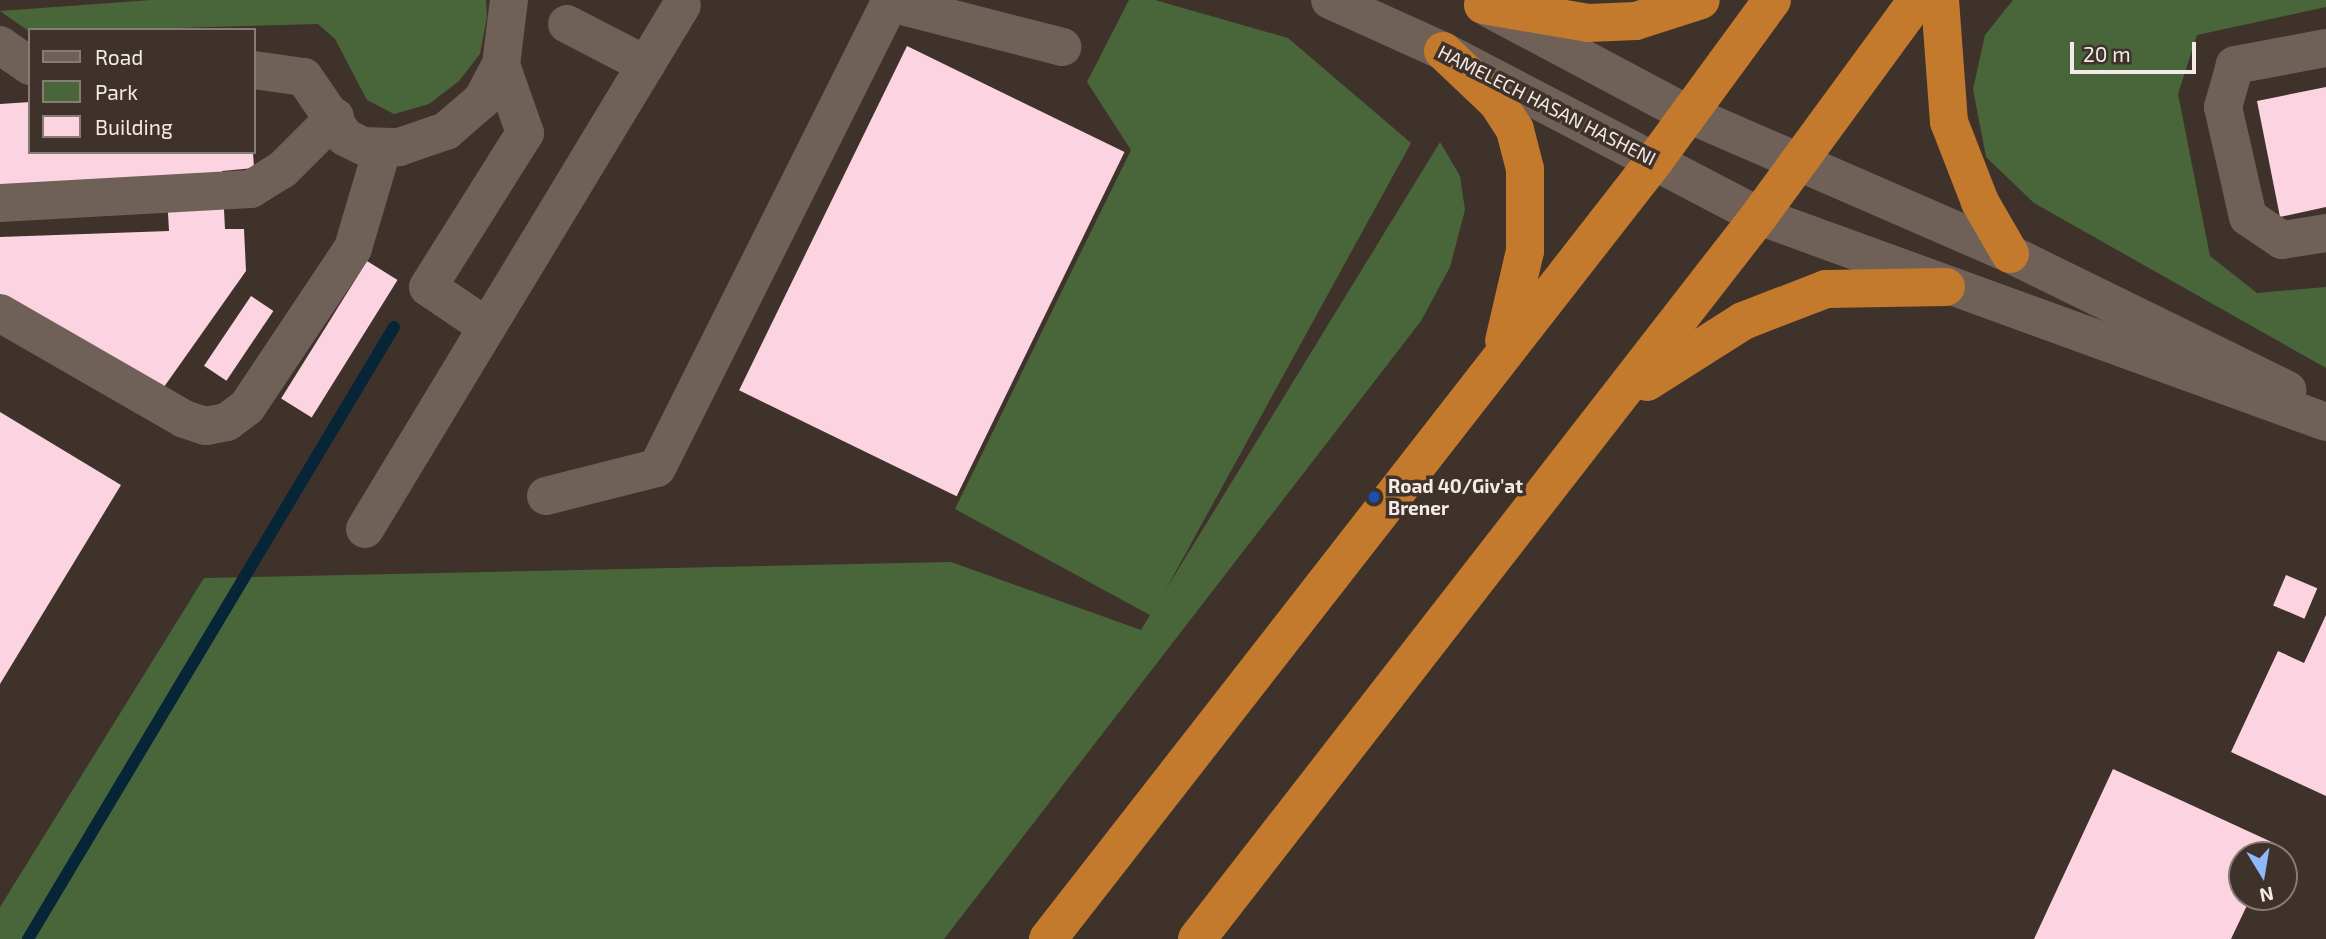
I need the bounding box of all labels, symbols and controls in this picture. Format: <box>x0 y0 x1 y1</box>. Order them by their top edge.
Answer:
legend <box>28 28 256 154</box>
scale bar <box>2074 28 2200 72</box>
street label: HAMELECH HASAN HASHENI <box>1434 40 1660 170</box>
text: 20 m <box>2083 41 2131 66</box>
text: Road <box>95 44 143 69</box>
text: Park <box>95 79 138 104</box>
text: Building <box>95 114 173 139</box>
place label: Road 40/Giv'at Brener <box>1388 475 1523 519</box>
marker: Road 40/Giv'at Brener <box>1366 489 1382 505</box>
north arrow <box>2228 841 2298 911</box>
text: N <box>2258 883 2276 908</box>

